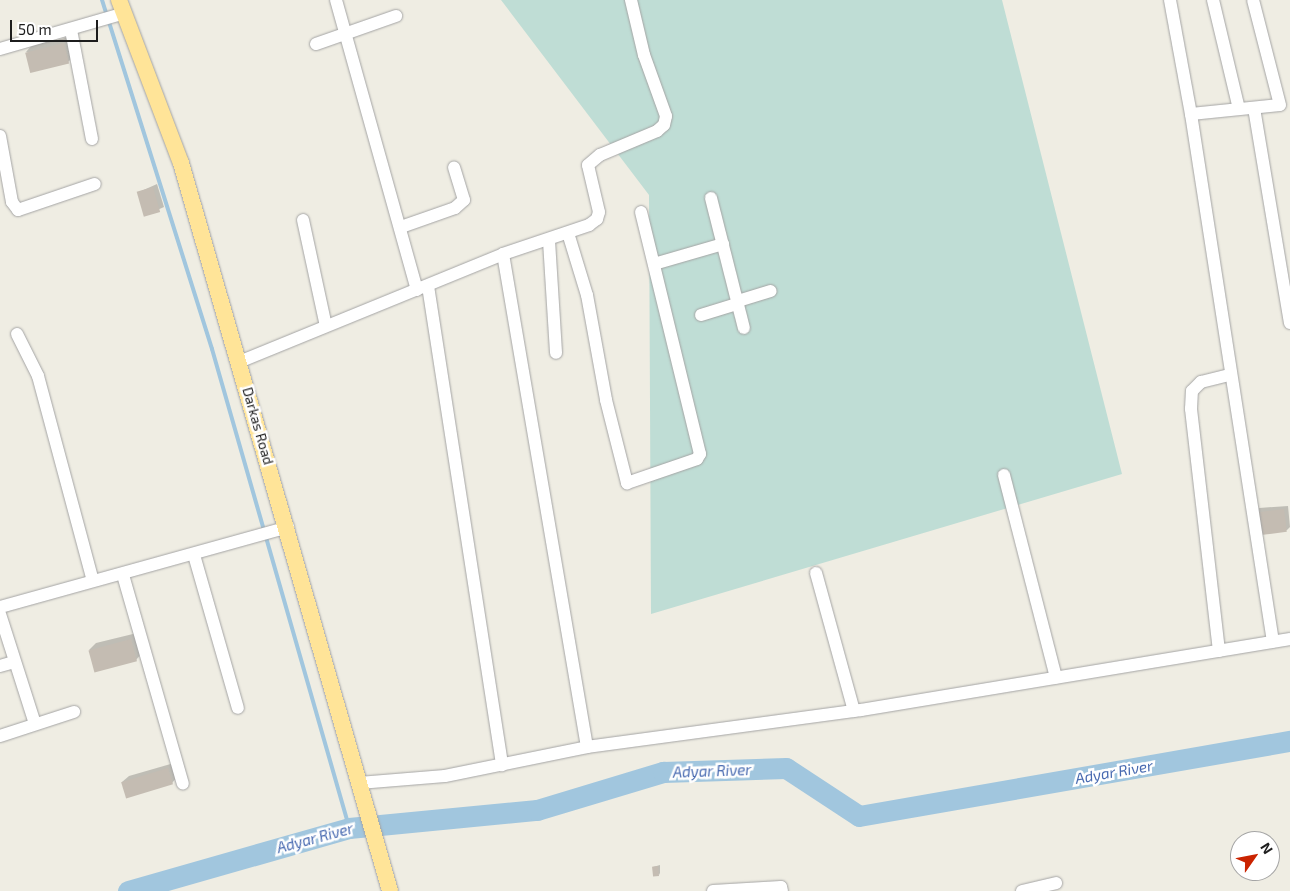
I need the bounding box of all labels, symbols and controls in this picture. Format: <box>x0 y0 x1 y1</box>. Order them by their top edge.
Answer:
scale bar <box>12 10 100 42</box>
text: 50 m <box>18 20 52 38</box>
street label: Darkas Road <box>239 385 277 467</box>
water label: Adyar River <box>1074 756 1154 788</box>
water label: Adyar River <box>672 761 752 781</box>
water label: Adyar River <box>275 819 355 857</box>
north arrow <box>1230 831 1280 881</box>
text: N <box>1257 839 1277 857</box>

